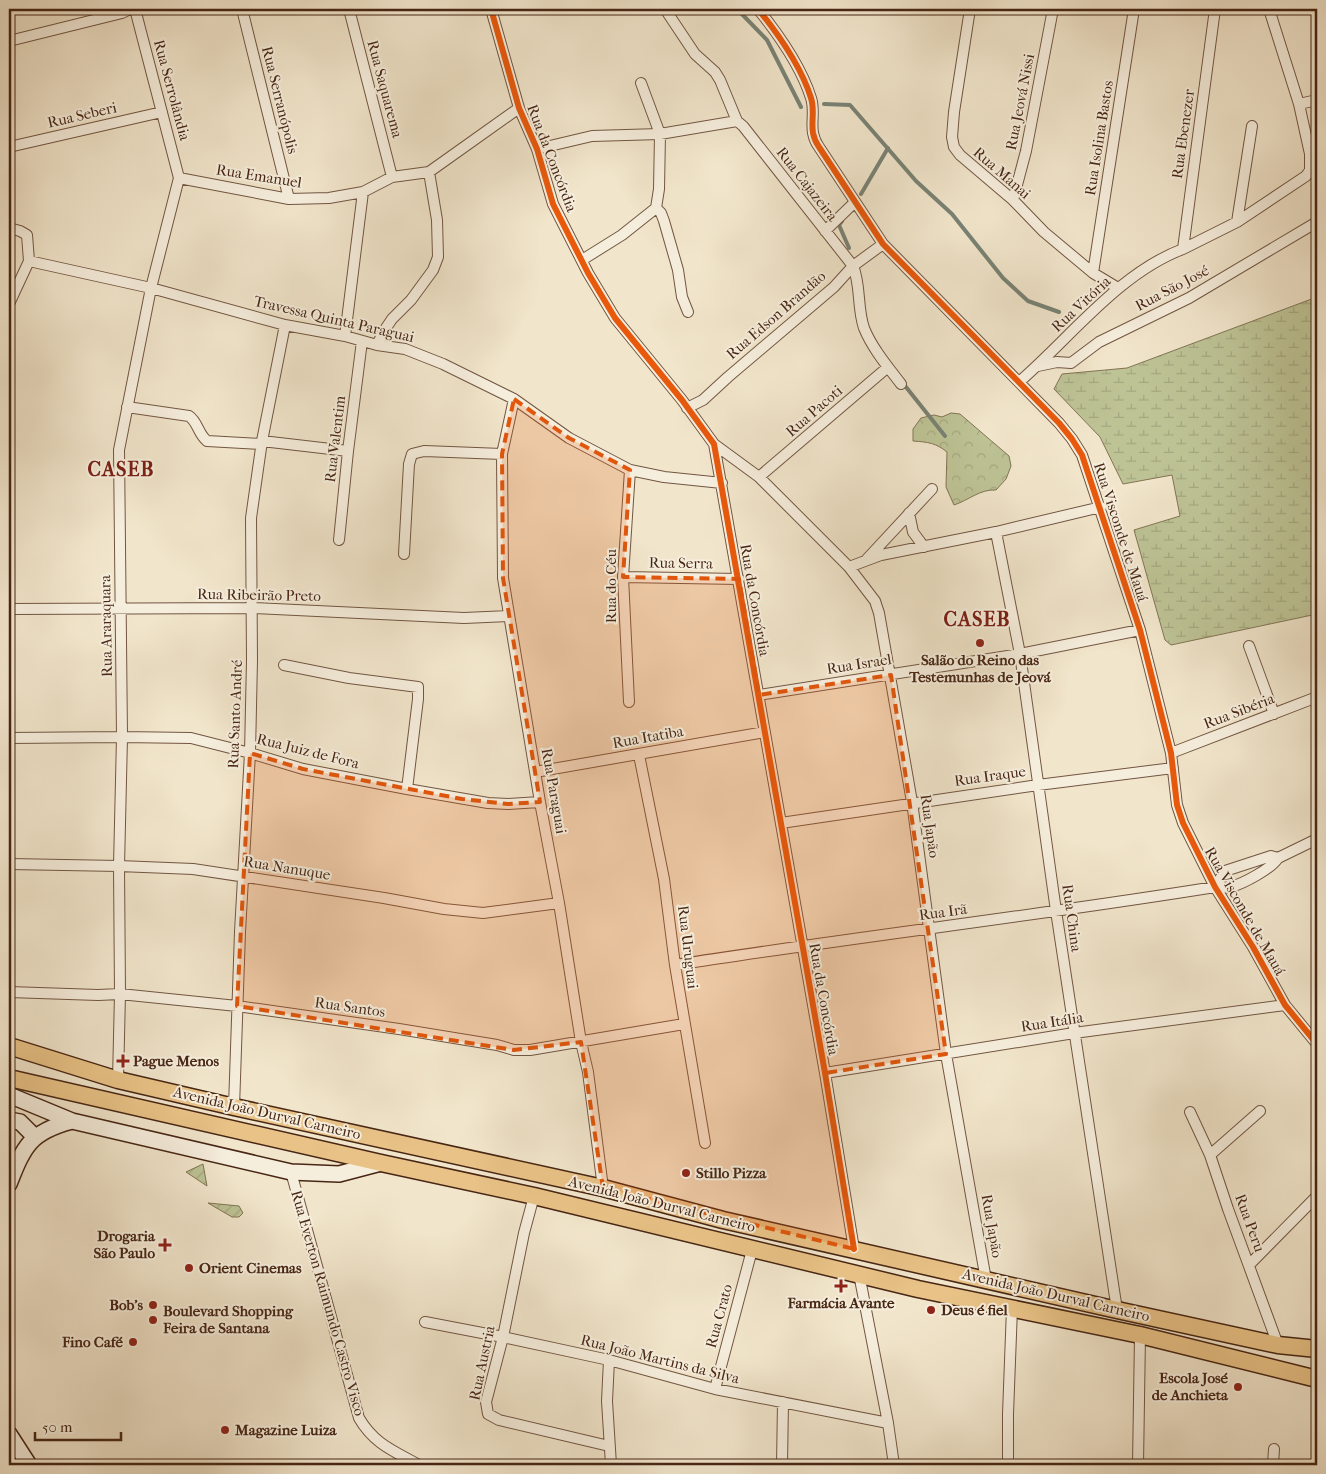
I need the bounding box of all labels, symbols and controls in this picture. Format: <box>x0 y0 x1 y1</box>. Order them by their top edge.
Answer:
street label: Rua Serrolândia <box>150 38 194 144</box>
street label: Rua Saquarema <box>363 38 407 141</box>
street label: Rua Serranópolis <box>258 44 302 156</box>
street label: Rua Jeová Nissi <box>1002 52 1038 152</box>
street label: Rua Isolina Bastos <box>1081 79 1117 197</box>
street label: Rua Ebenezer <box>1168 87 1198 180</box>
street label: Rua Seberi <box>46 98 119 132</box>
street label: Rua da Concórdia <box>523 102 581 215</box>
street label: Rua Cajazeira <box>773 143 842 225</box>
street label: Rua Manai <box>970 143 1035 203</box>
street label: Rua Emanuel <box>215 160 303 192</box>
street label: Rua São José <box>1132 261 1212 315</box>
street label: Rua Edson Brandão <box>723 267 830 363</box>
street label: Rua Vitória <box>1048 271 1115 336</box>
street label: Travessa Quinta Paraguai <box>252 292 416 346</box>
street label: Rua Pacoti <box>782 381 846 440</box>
street label: Rua Valentim <box>321 394 349 483</box>
district label: CASEB <box>88 458 154 481</box>
street label: Rua Visconde de Mauá <box>1090 460 1152 605</box>
street label: Rua da Concórdia <box>736 542 774 659</box>
street label: Rua do Céu <box>602 548 620 623</box>
street label: Rua Serra <box>649 553 714 573</box>
street label: Rua Araraquara <box>96 574 116 677</box>
street label: Rua Ribeirão Preto <box>197 585 322 605</box>
district label: CASEB <box>944 608 1010 631</box>
marker: Salão do Reino das Testemunhas de Jeová <box>974 637 986 649</box>
street label: Rua Israel <box>825 650 893 678</box>
place label: Salão do Reino das Testemunhas de Jeová <box>908 651 1052 686</box>
street label: Rua Santo André <box>224 659 246 769</box>
street label: Rua Sibéria <box>1201 689 1278 733</box>
street label: Rua Itatiba <box>611 722 686 752</box>
street label: Rua Juiz de Fora <box>255 730 362 773</box>
street label: Rua Paraguai <box>538 747 570 836</box>
street label: Rua Iraque <box>953 762 1028 790</box>
street label: Rua Japão <box>917 793 943 859</box>
street label: Rua Visconde de Mauá <box>1201 844 1290 979</box>
street label: Rua Nanuque <box>242 852 332 884</box>
street label: Rua China <box>1058 883 1086 954</box>
street label: Rua Irã <box>918 900 969 924</box>
street label: Rua Uruguai <box>674 904 702 990</box>
street label: Rua da Concórdia <box>805 941 843 1058</box>
street label: Rua Santos <box>314 993 387 1021</box>
street label: Rua Itália <box>1020 1008 1085 1036</box>
place label: Pague Menos <box>133 1052 219 1070</box>
marker: Pague Menos <box>117 1055 129 1067</box>
street label: Avenida João Durval Carneiro <box>171 1082 363 1143</box>
place label: Stillo Pizza <box>696 1164 767 1182</box>
marker: Stillo Pizza <box>680 1167 692 1179</box>
street label: Avenida João Durval Carneiro <box>566 1172 758 1236</box>
street label: Rua Everton Raimundo Castro Visco <box>287 1188 369 1418</box>
street label: Rua Peru <box>1231 1192 1269 1255</box>
street label: Rua Japão <box>978 1193 1007 1260</box>
place label: Drogaria São Paulo <box>94 1227 156 1262</box>
marker: Drogaria São Paulo <box>159 1239 171 1251</box>
place label: Orient Cinemas <box>199 1259 302 1277</box>
marker: Orient Cinemas <box>183 1262 195 1274</box>
street label: Avenida João Durval Carneiro <box>960 1264 1152 1325</box>
marker: Farmácia Avante <box>835 1280 847 1292</box>
street label: Rua Crato <box>702 1282 736 1350</box>
place label: Farmácia Avante <box>787 1294 895 1312</box>
place label: Bob's <box>109 1296 143 1314</box>
marker: Bob's <box>147 1299 159 1311</box>
place label: Deus é fiel <box>941 1301 1008 1319</box>
place label: Boulevard Shopping Feira de Santana <box>162 1302 294 1337</box>
marker: Deus é fiel <box>925 1304 937 1316</box>
marker: Boulevard Shopping Feira de Santana <box>147 1314 159 1326</box>
street label: Rua Austria <box>465 1323 499 1402</box>
street label: Rua João Martins da Silva <box>579 1331 742 1388</box>
place label: Fino Café <box>61 1333 124 1351</box>
marker: Fino Café <box>127 1336 139 1348</box>
place label: Escola José de Anchieta <box>1152 1369 1229 1404</box>
marker: Escola José de Anchieta <box>1232 1381 1244 1393</box>
scale bar <box>35 1409 121 1441</box>
text: 50 m <box>42 1418 73 1436</box>
place label: Magazine Luiza <box>234 1421 338 1439</box>
marker: Magazine Luiza <box>219 1424 231 1436</box>

